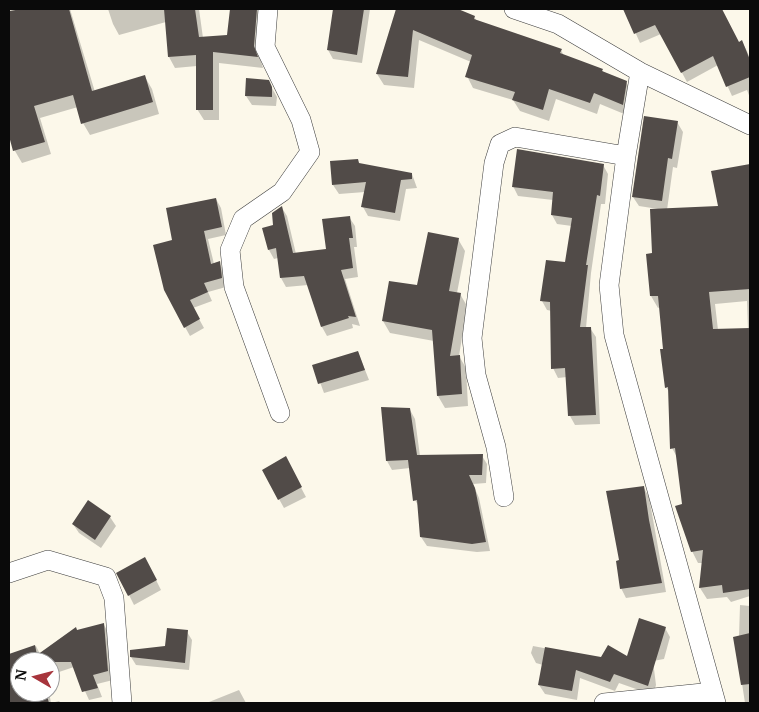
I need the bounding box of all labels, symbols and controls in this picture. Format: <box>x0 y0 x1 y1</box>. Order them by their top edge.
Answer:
north arrow <box>10 652 60 702</box>
text: N <box>11 668 31 682</box>

